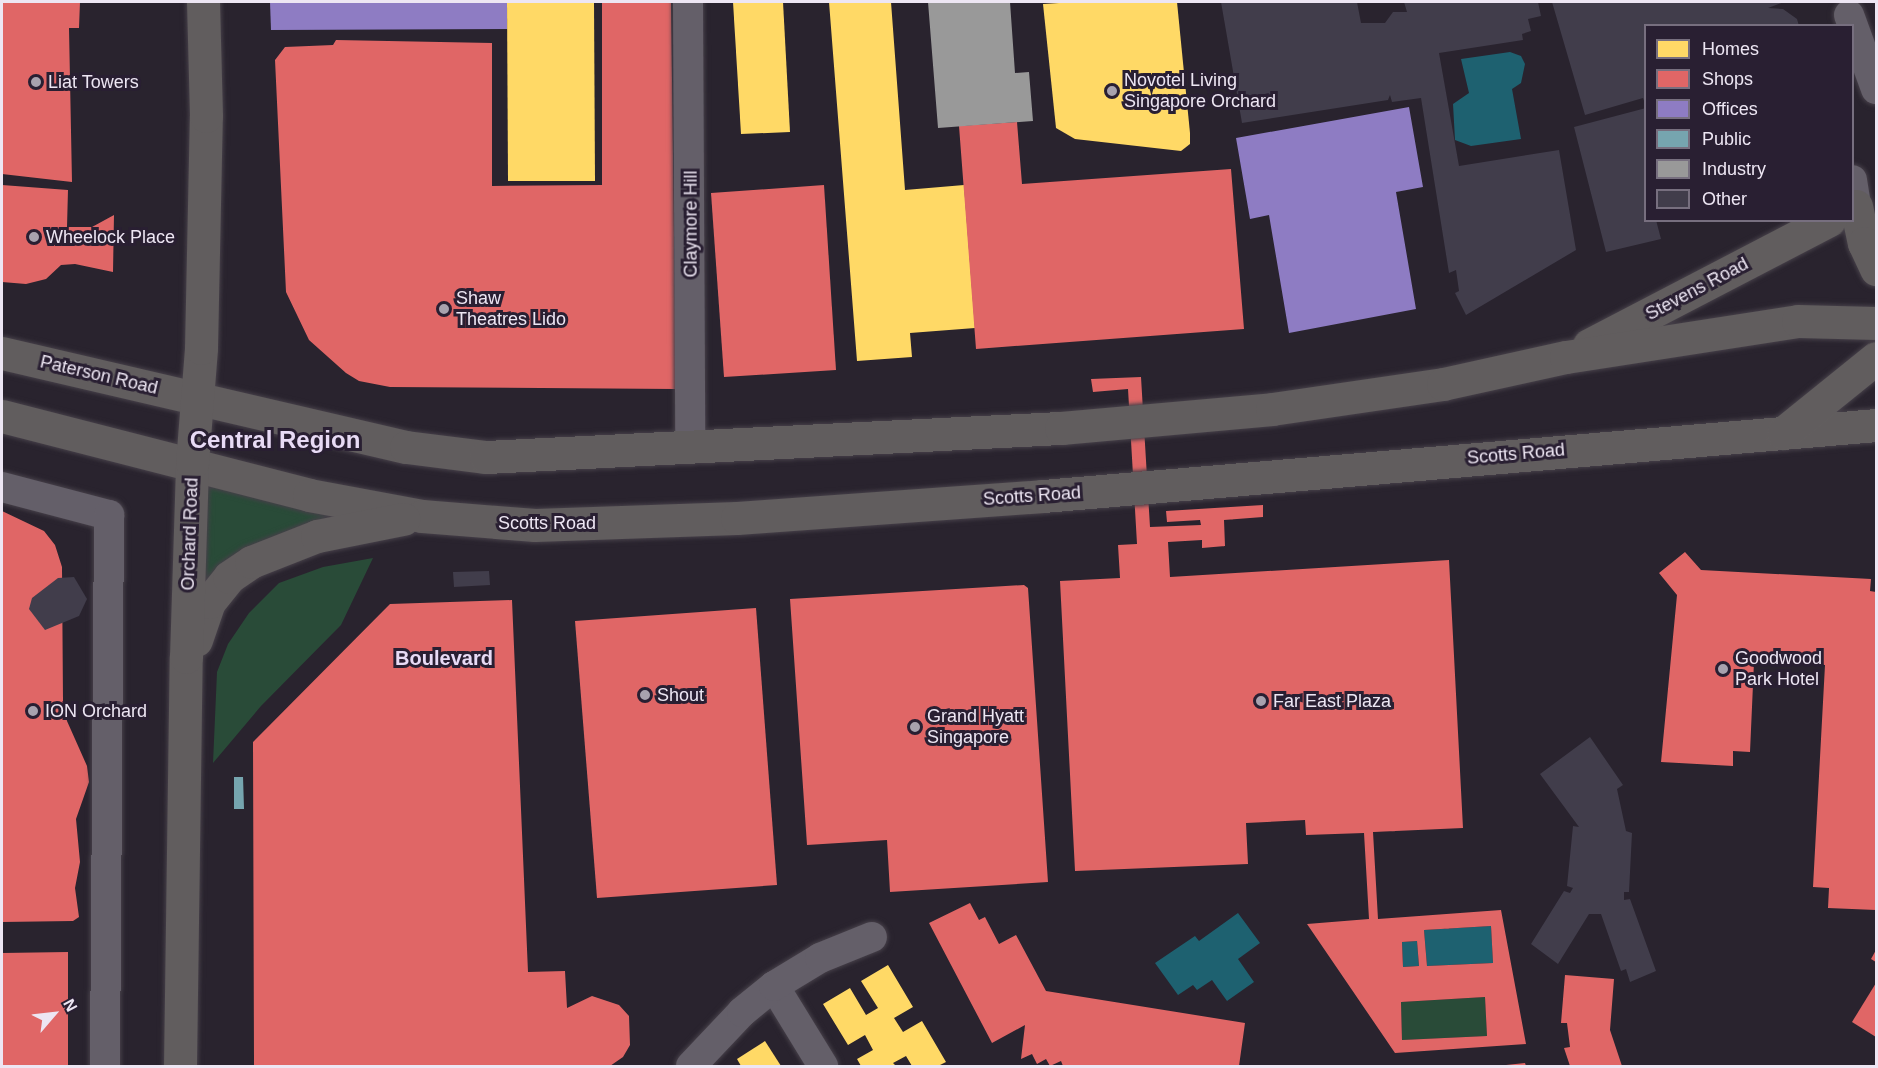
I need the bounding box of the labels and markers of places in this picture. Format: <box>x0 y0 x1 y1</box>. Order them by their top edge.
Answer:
place label: Novotel Living Singapore Orchard <box>1124 70 1276 112</box>
place label: Liat Towers <box>48 71 139 93</box>
marker: Liat Towers <box>29 75 43 89</box>
marker: Novotel Living Singapore Orchard <box>1105 84 1119 98</box>
place label: Wheelock Place <box>46 226 175 248</box>
marker: Wheelock Place <box>27 230 41 244</box>
place label: Shaw Theatres Lido <box>456 288 566 330</box>
marker: Shaw Theatres Lido <box>437 302 451 316</box>
place label: Goodwood Park Hotel <box>1735 648 1822 690</box>
marker: Goodwood Park Hotel <box>1716 662 1730 676</box>
place label: Shout <box>657 684 704 706</box>
marker: Shout <box>638 688 652 702</box>
place label: Far East Plaza <box>1273 690 1391 712</box>
marker: Far East Plaza <box>1254 694 1268 708</box>
place label: ION Orchard <box>45 700 147 722</box>
marker: ION Orchard <box>26 704 40 718</box>
place label: Grand Hyatt Singapore <box>927 706 1024 748</box>
marker: Grand Hyatt Singapore <box>908 720 922 734</box>

